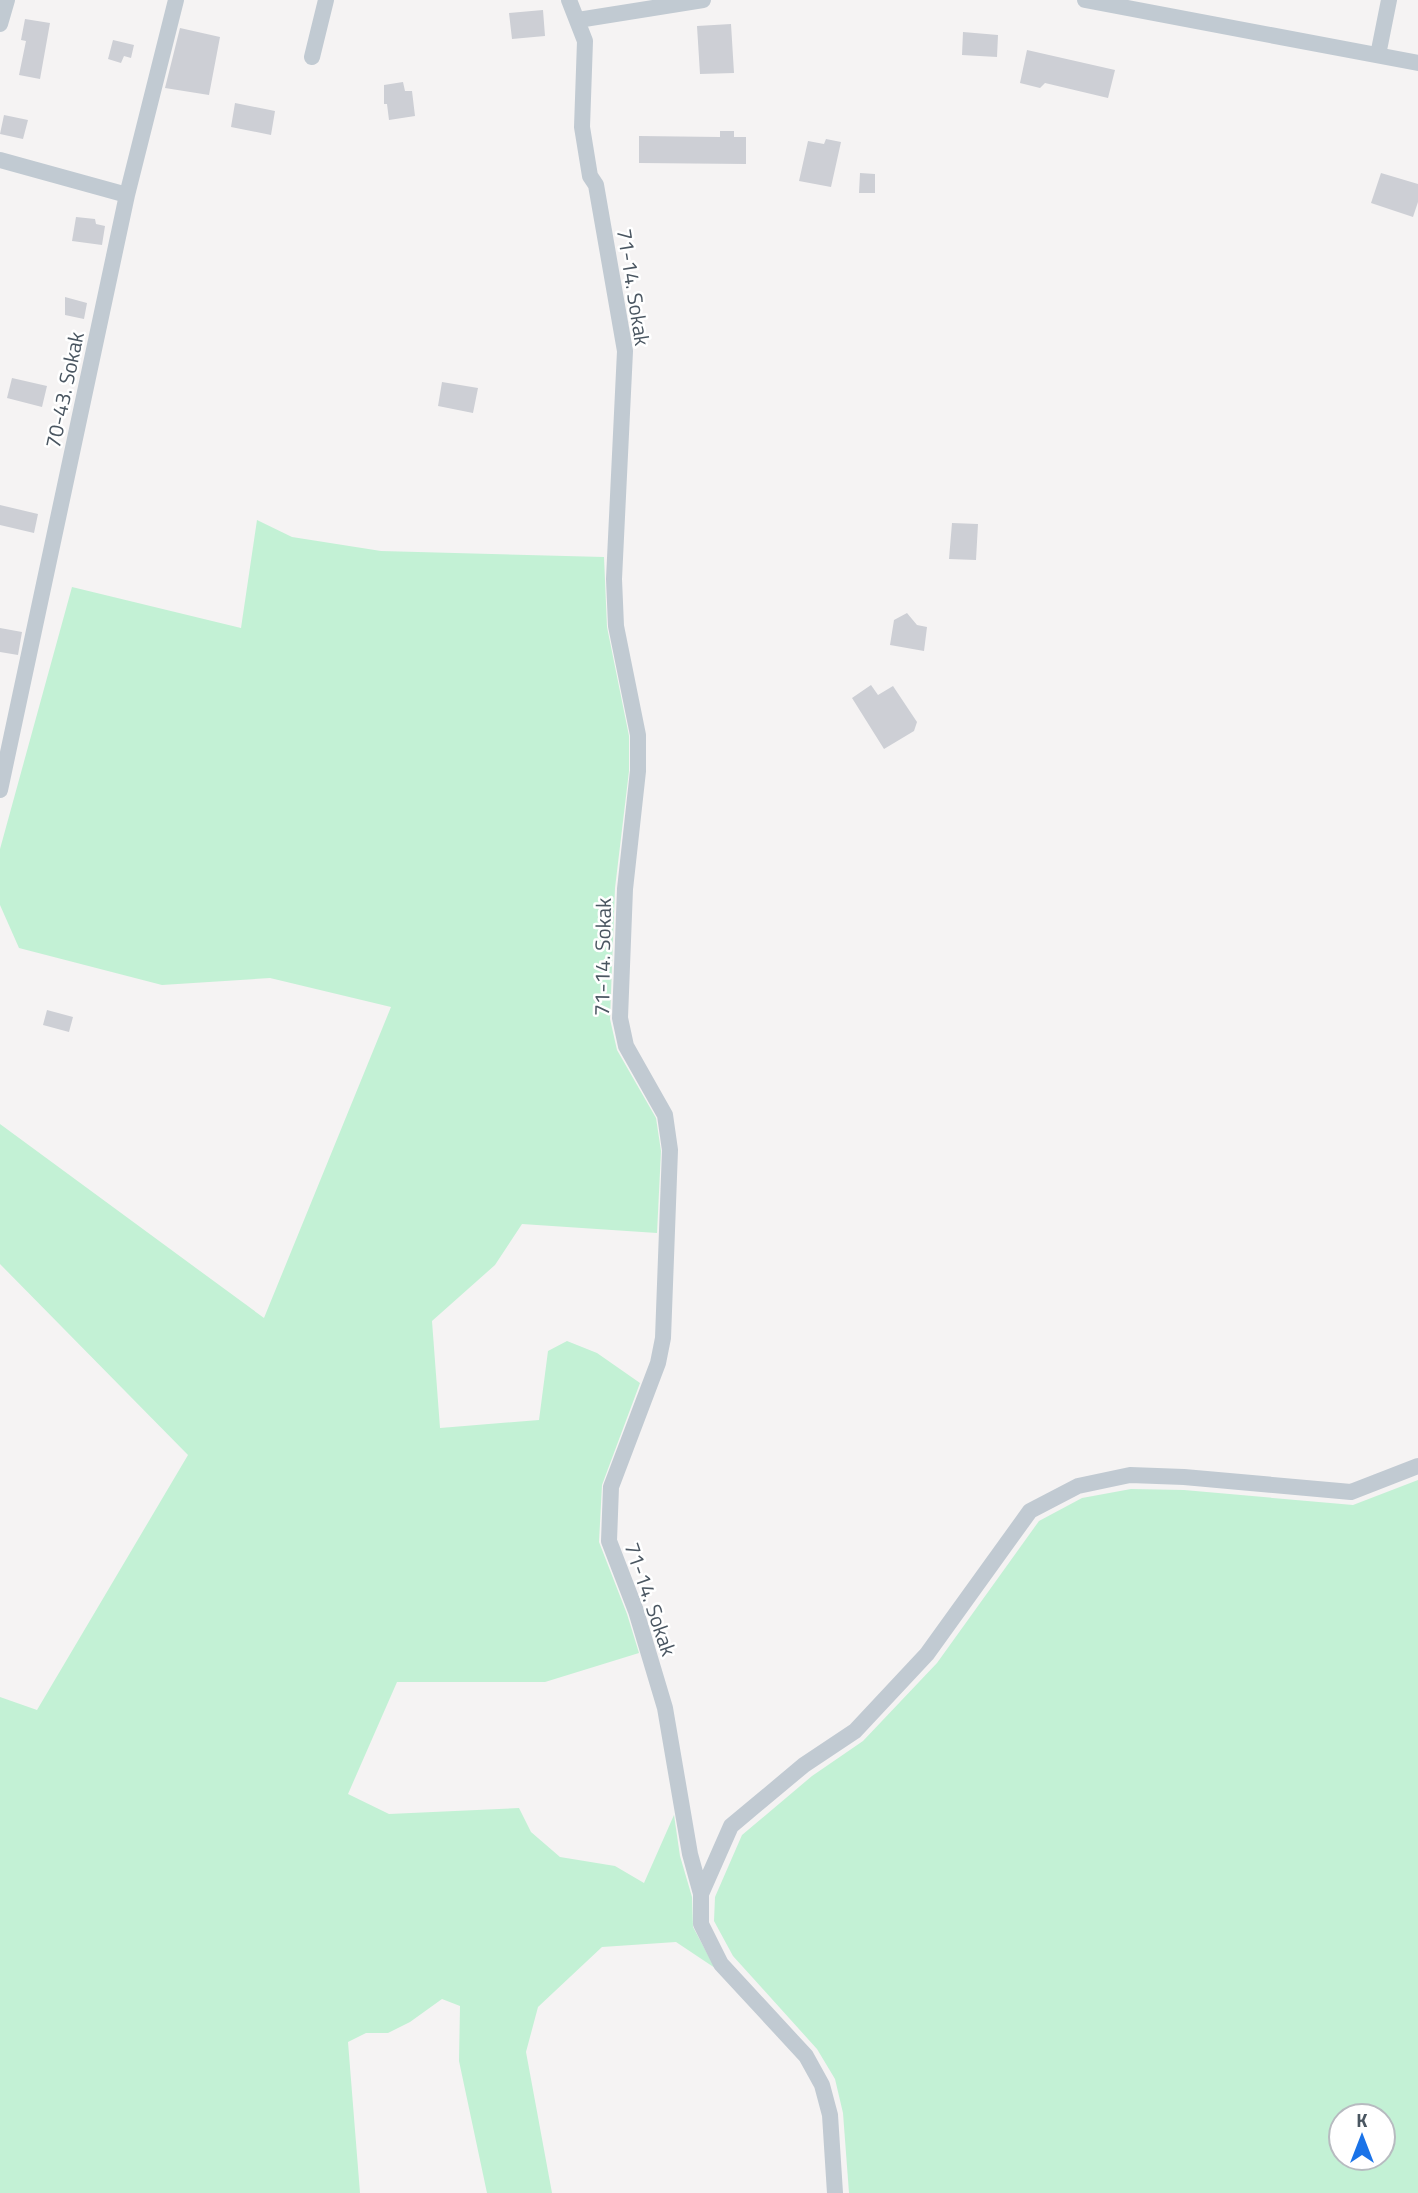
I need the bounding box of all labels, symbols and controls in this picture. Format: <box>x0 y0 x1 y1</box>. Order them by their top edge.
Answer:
street label: 71-14. Sokak <box>609 226 659 348</box>
street label: 70-43. Sokak <box>36 329 92 451</box>
street label: 71-14. Sokak <box>585 898 619 1016</box>
street label: 71-14. Sokak <box>617 1538 685 1660</box>
north arrow <box>1327 2102 1397 2172</box>
text: K <box>1356 2105 1368 2134</box>

